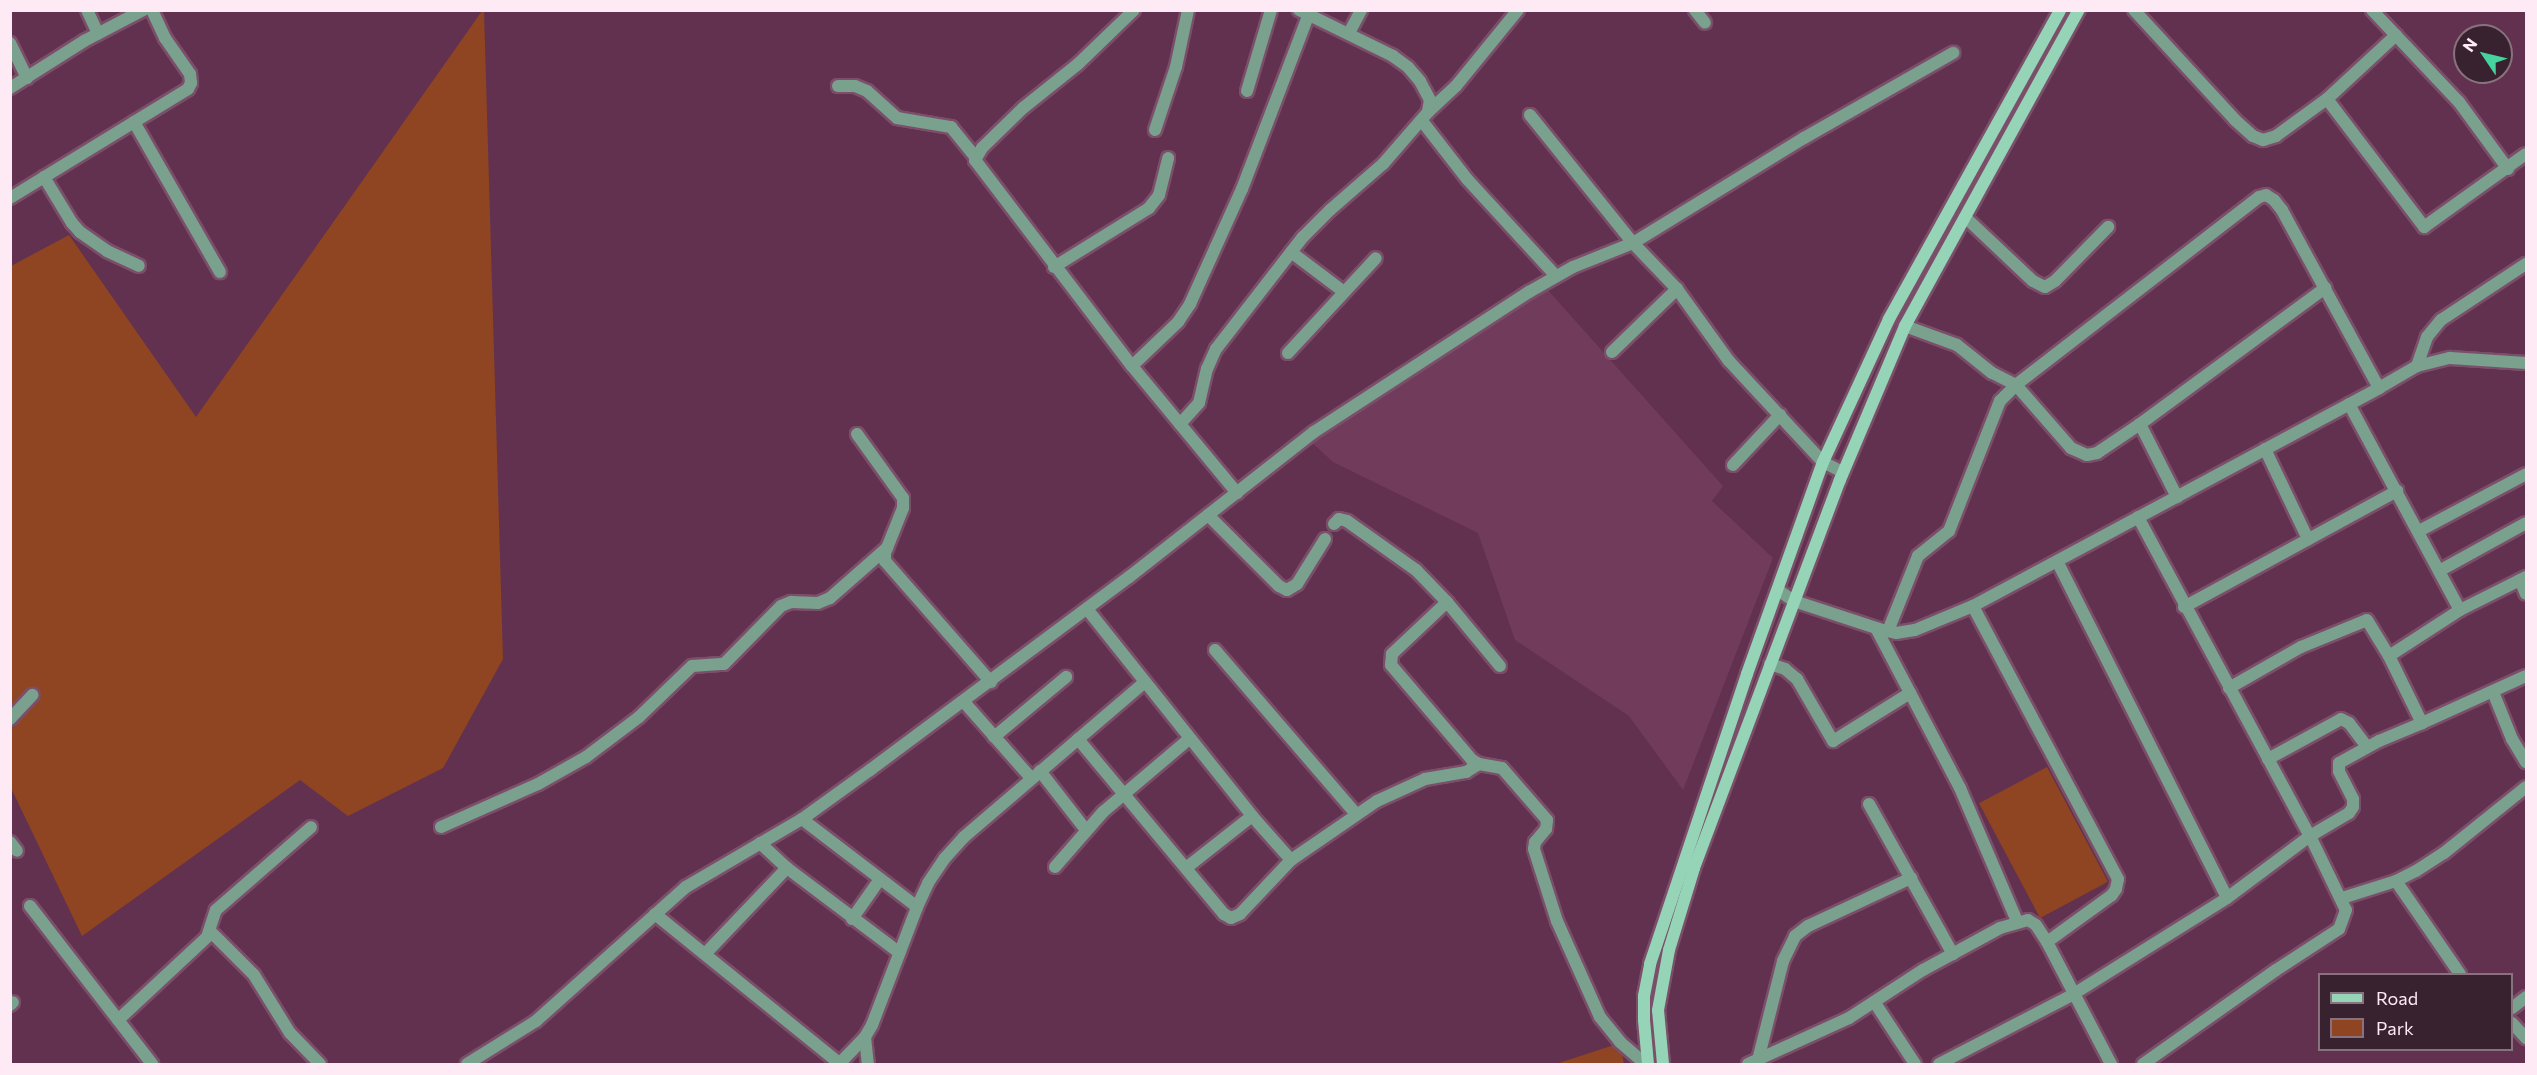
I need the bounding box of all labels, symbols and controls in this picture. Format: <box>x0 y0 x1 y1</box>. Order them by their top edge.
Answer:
north arrow <box>2453 24 2513 84</box>
text: N <box>2458 34 2481 55</box>
legend <box>2318 973 2513 1051</box>
text: Road <box>2376 987 2418 1009</box>
text: Park <box>2376 1017 2414 1039</box>

